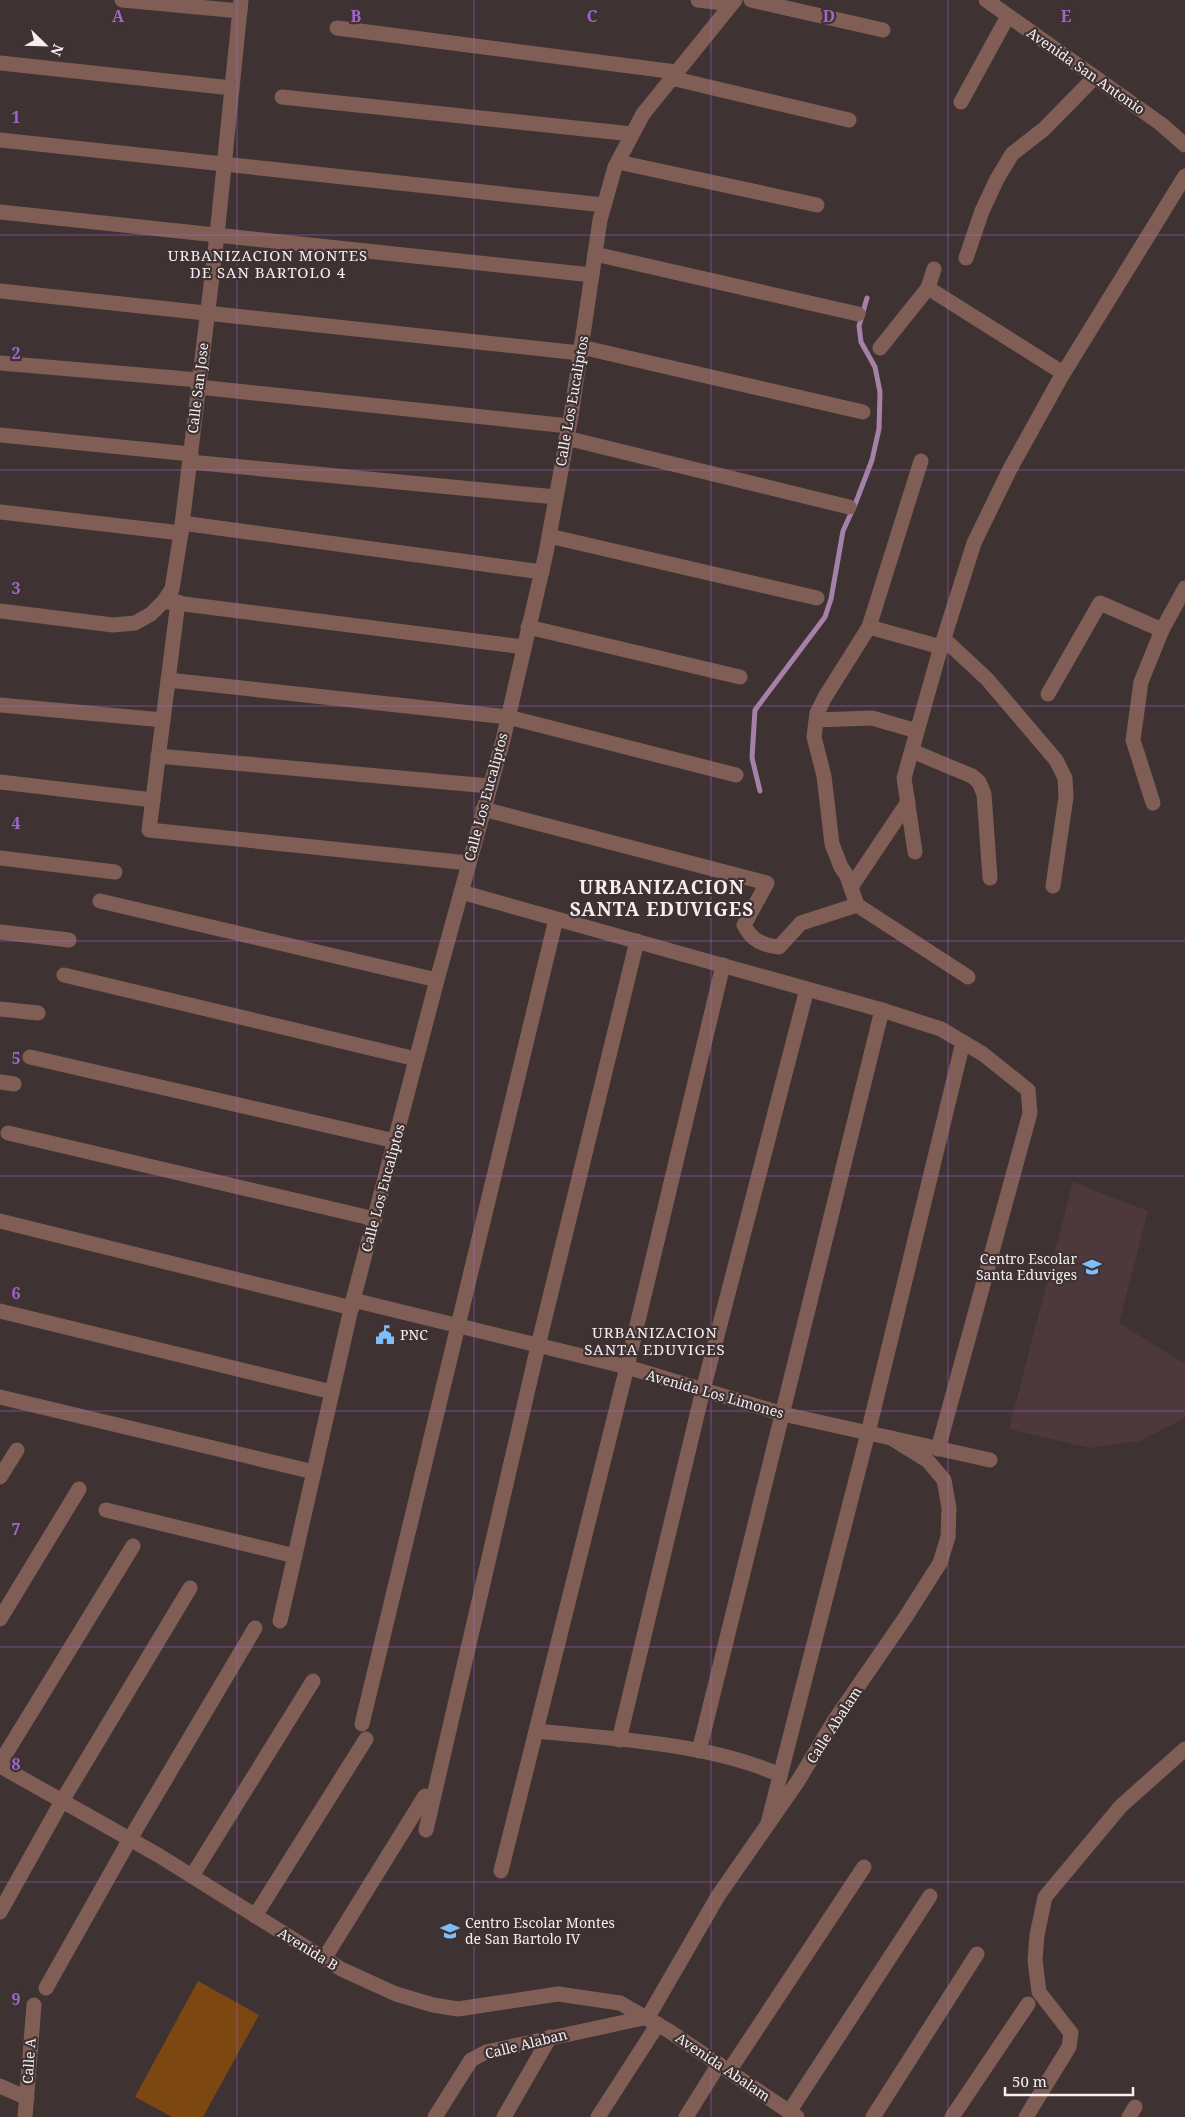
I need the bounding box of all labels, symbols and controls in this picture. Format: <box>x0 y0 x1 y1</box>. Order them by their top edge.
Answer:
text: A <box>112 5 125 27</box>
text: B <box>351 5 362 27</box>
text: C <box>587 5 598 27</box>
text: D <box>823 5 835 27</box>
text: E <box>1061 5 1071 27</box>
north arrow <box>20 20 70 70</box>
street label: Avenida San Antonio <box>1024 23 1149 119</box>
text: N <box>47 41 68 59</box>
text: 1 <box>11 106 21 128</box>
district label: URBANIZACION MONTES DE SAN BARTOLO 4 <box>168 245 368 282</box>
street label: Calle Los Eucaliptos <box>551 334 592 468</box>
street label: Calle San Jose <box>183 341 212 434</box>
text: 2 <box>11 342 21 364</box>
text: 3 <box>11 577 21 599</box>
street label: Calle Los Eucaliptos <box>459 731 512 863</box>
text: 4 <box>11 812 21 834</box>
district label: URBANIZACION SANTA EDUVIGES <box>570 874 754 922</box>
text: 5 <box>11 1047 21 1069</box>
street label: Calle Los Eucaliptos <box>356 1122 409 1254</box>
place label: Centro Escolar Santa Eduviges <box>976 1249 1077 1284</box>
school or university icon: Centro Escolar Santa Eduviges <box>1081 1256 1103 1278</box>
text: 6 <box>11 1282 21 1304</box>
district label: URBANIZACION SANTA EDUVIGES <box>584 1322 726 1359</box>
public building icon: PNC <box>374 1324 396 1346</box>
place label: PNC <box>400 1325 428 1344</box>
street label: Avenida Los Limones <box>644 1365 786 1422</box>
text: 7 <box>11 1518 21 1540</box>
street label: Calle Abalam <box>802 1683 866 1767</box>
text: 8 <box>11 1753 21 1775</box>
place label: Centro Escolar Montes de San Bartolo IV <box>465 1913 615 1948</box>
school or university icon: Centro Escolar Montes de San Bartolo IV <box>439 1920 461 1942</box>
street label: Avenida B <box>275 1923 342 1974</box>
text: 9 <box>11 1988 21 2010</box>
street label: Calle Alaban <box>483 2024 569 2063</box>
street label: Avenida Abalam <box>672 2028 774 2105</box>
street label: Calle A <box>17 2037 40 2085</box>
scale bar <box>1005 2064 1132 2096</box>
text: 50 m <box>1012 2071 1047 2091</box>

